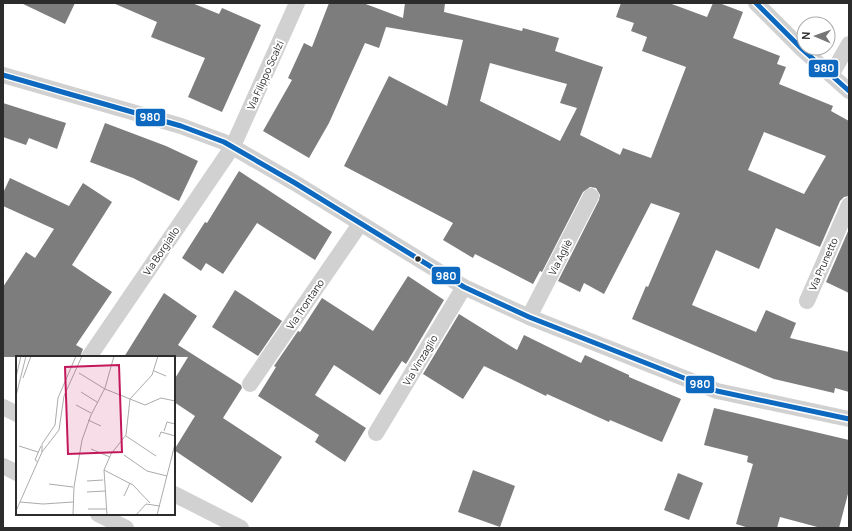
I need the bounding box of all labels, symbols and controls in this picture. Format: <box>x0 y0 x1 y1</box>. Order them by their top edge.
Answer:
north arrow <box>796 16 836 56</box>
text: N <box>798 31 813 40</box>
street label: Via Filippo Scalzi <box>243 38 287 112</box>
line badge: 980 <box>808 59 839 78</box>
text: 980 <box>814 60 834 75</box>
line badge: 980 <box>135 108 166 127</box>
text: 980 <box>140 109 160 124</box>
street label: Via Borgiallo <box>140 224 182 278</box>
street label: Via Prunetto <box>805 235 841 293</box>
street label: Via Agliè <box>545 237 575 277</box>
unlabelled marker <box>413 254 423 264</box>
line badge: 980 <box>431 266 461 285</box>
text: 980 <box>436 268 456 283</box>
street label: Via Trontano <box>283 276 327 332</box>
street label: Via Vinzaglio <box>399 332 441 388</box>
inset map <box>16 356 175 515</box>
line badge: 980 <box>685 375 715 394</box>
text: 980 <box>690 376 710 391</box>

